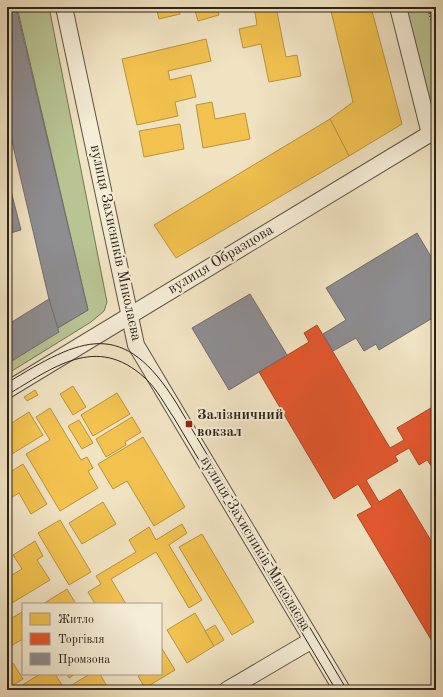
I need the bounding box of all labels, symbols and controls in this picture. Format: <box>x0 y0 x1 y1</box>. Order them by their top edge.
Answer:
street label: вулиця Захисників Миколаєва <box>87 143 143 343</box>
street label: вулиця Образцова <box>166 222 277 297</box>
place label: Залізничний вокзал <box>197 408 284 440</box>
marker: Залізничний вокзал <box>184 419 194 429</box>
street label: вулиця Захисників Миколаєва <box>197 454 313 634</box>
legend <box>22 603 162 675</box>
text: Житло <box>58 614 94 626</box>
text: Торгівля <box>58 633 104 646</box>
text: Промзона <box>58 654 110 666</box>

